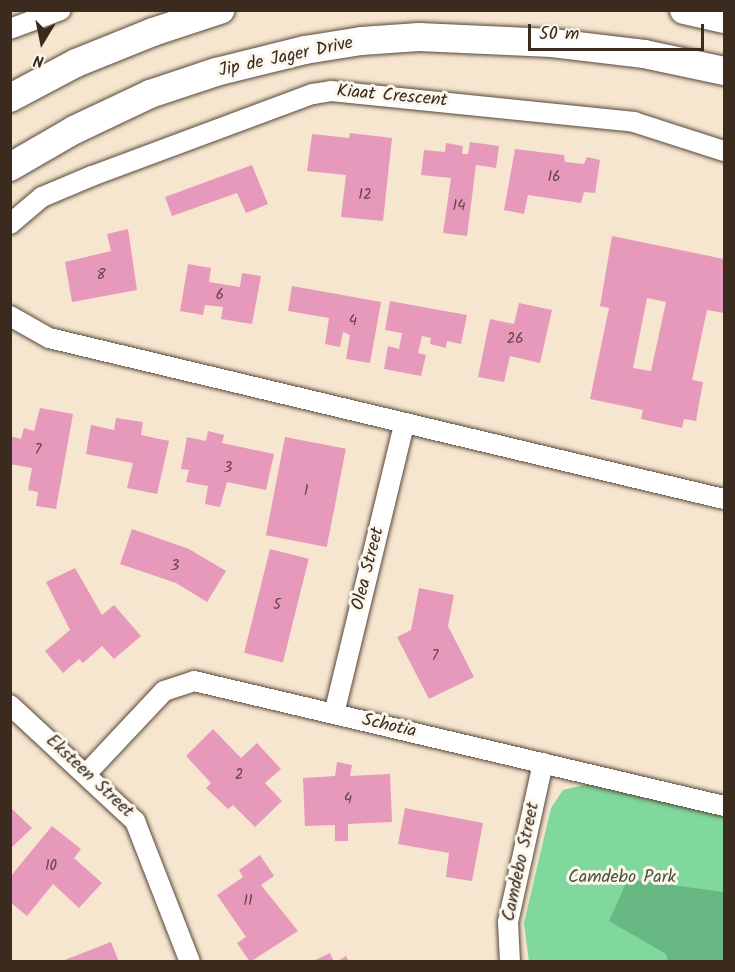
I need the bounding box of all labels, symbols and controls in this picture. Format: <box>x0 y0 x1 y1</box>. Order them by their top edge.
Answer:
north arrow <box>12 12 72 72</box>
scale bar <box>531 12 706 50</box>
text: 50 m <box>539 20 579 49</box>
street label: Jip de Jager Drive <box>217 33 355 83</box>
text: N <box>32 47 46 73</box>
street label: Kiaat Crescent <box>336 81 448 113</box>
house number: 16 <box>547 169 561 187</box>
house number: 12 <box>358 187 372 205</box>
house number: 14 <box>453 198 465 216</box>
house number: 8 <box>96 267 106 285</box>
house number: 6 <box>216 287 224 305</box>
house number: 4 <box>349 313 357 331</box>
house number: 26 <box>506 331 524 349</box>
house number: 7 <box>35 442 41 460</box>
house number: 3 <box>224 460 232 478</box>
house number: 1 <box>304 483 308 501</box>
street label: Olea Street <box>348 525 390 613</box>
house number: 3 <box>171 558 179 576</box>
house number: 5 <box>273 597 281 615</box>
house number: 7 <box>432 648 438 666</box>
street label: Schotia <box>360 710 418 744</box>
street label: Eksteen Street <box>41 731 137 823</box>
house number: 2 <box>235 767 243 785</box>
house number: 4 <box>344 791 352 809</box>
street label: Camdebo Street <box>499 801 545 923</box>
house number: 10 <box>45 858 57 876</box>
park label: Camdebo Park <box>568 867 676 889</box>
house number: 11 <box>243 893 253 911</box>

